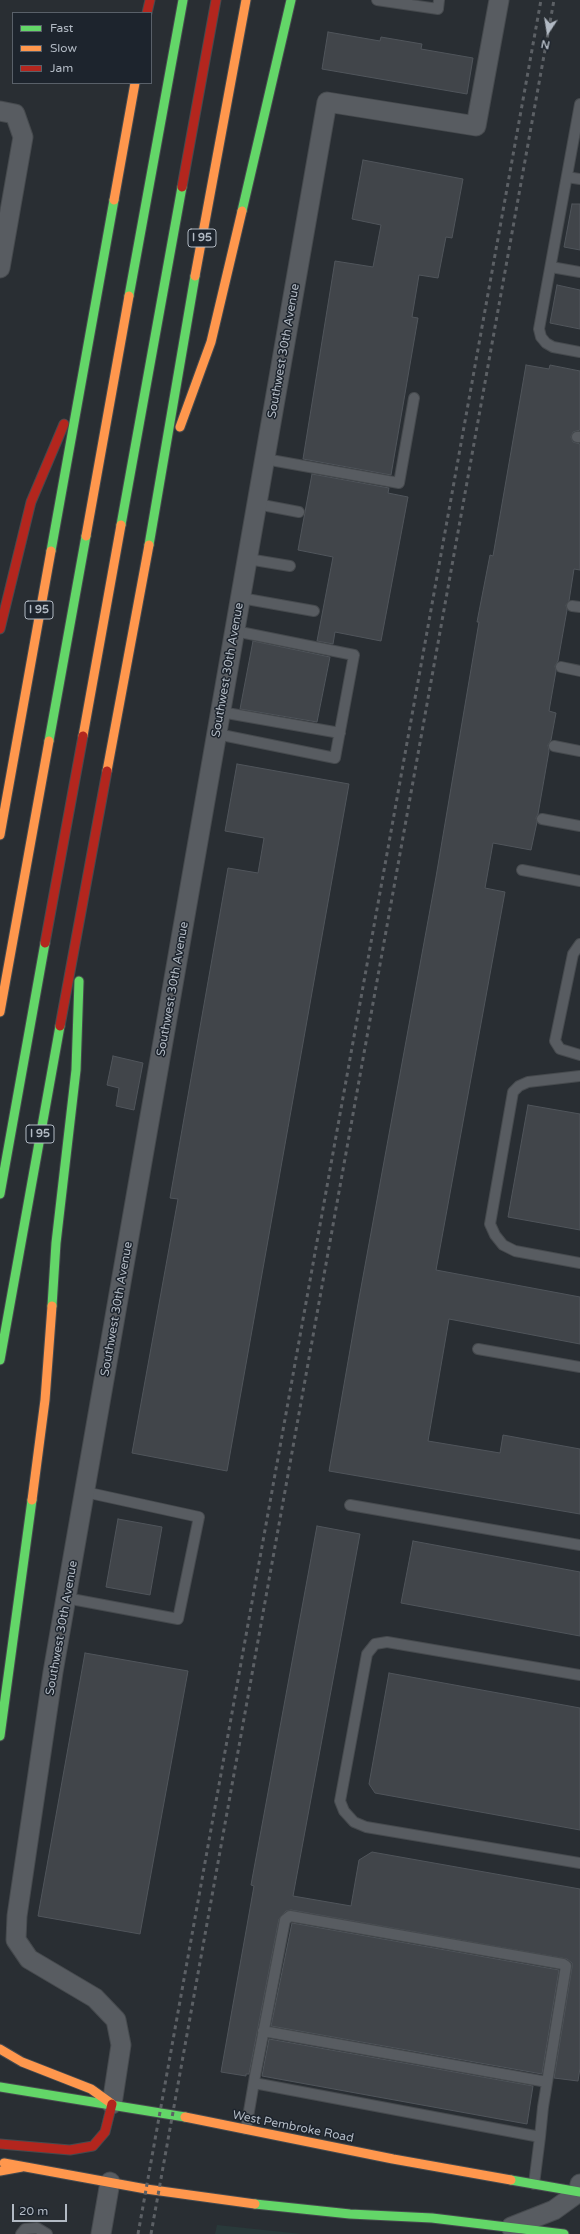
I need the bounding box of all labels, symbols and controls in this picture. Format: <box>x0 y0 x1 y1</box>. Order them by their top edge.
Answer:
legend <box>12 12 152 84</box>
north arrow <box>528 12 568 52</box>
text: Fast <box>50 21 73 35</box>
text: N <box>540 37 551 52</box>
text: Slow <box>50 41 77 55</box>
text: Jam <box>50 61 73 75</box>
road number: I 95 <box>188 229 216 247</box>
street label: Southwest 30th Avenue <box>265 283 303 419</box>
road number: I 95 <box>25 601 53 619</box>
street label: Southwest 30th Avenue <box>209 602 247 738</box>
street label: Southwest 30th Avenue <box>154 921 192 1057</box>
road number: I 95 <box>26 1125 54 1143</box>
street label: Southwest 30th Avenue <box>98 1241 136 1377</box>
street label: Southwest 30th Avenue <box>43 1560 81 1696</box>
street label: West Pembroke Road <box>231 2108 355 2146</box>
scale bar <box>14 2196 69 2222</box>
text: 20 m <box>19 2204 48 2218</box>

